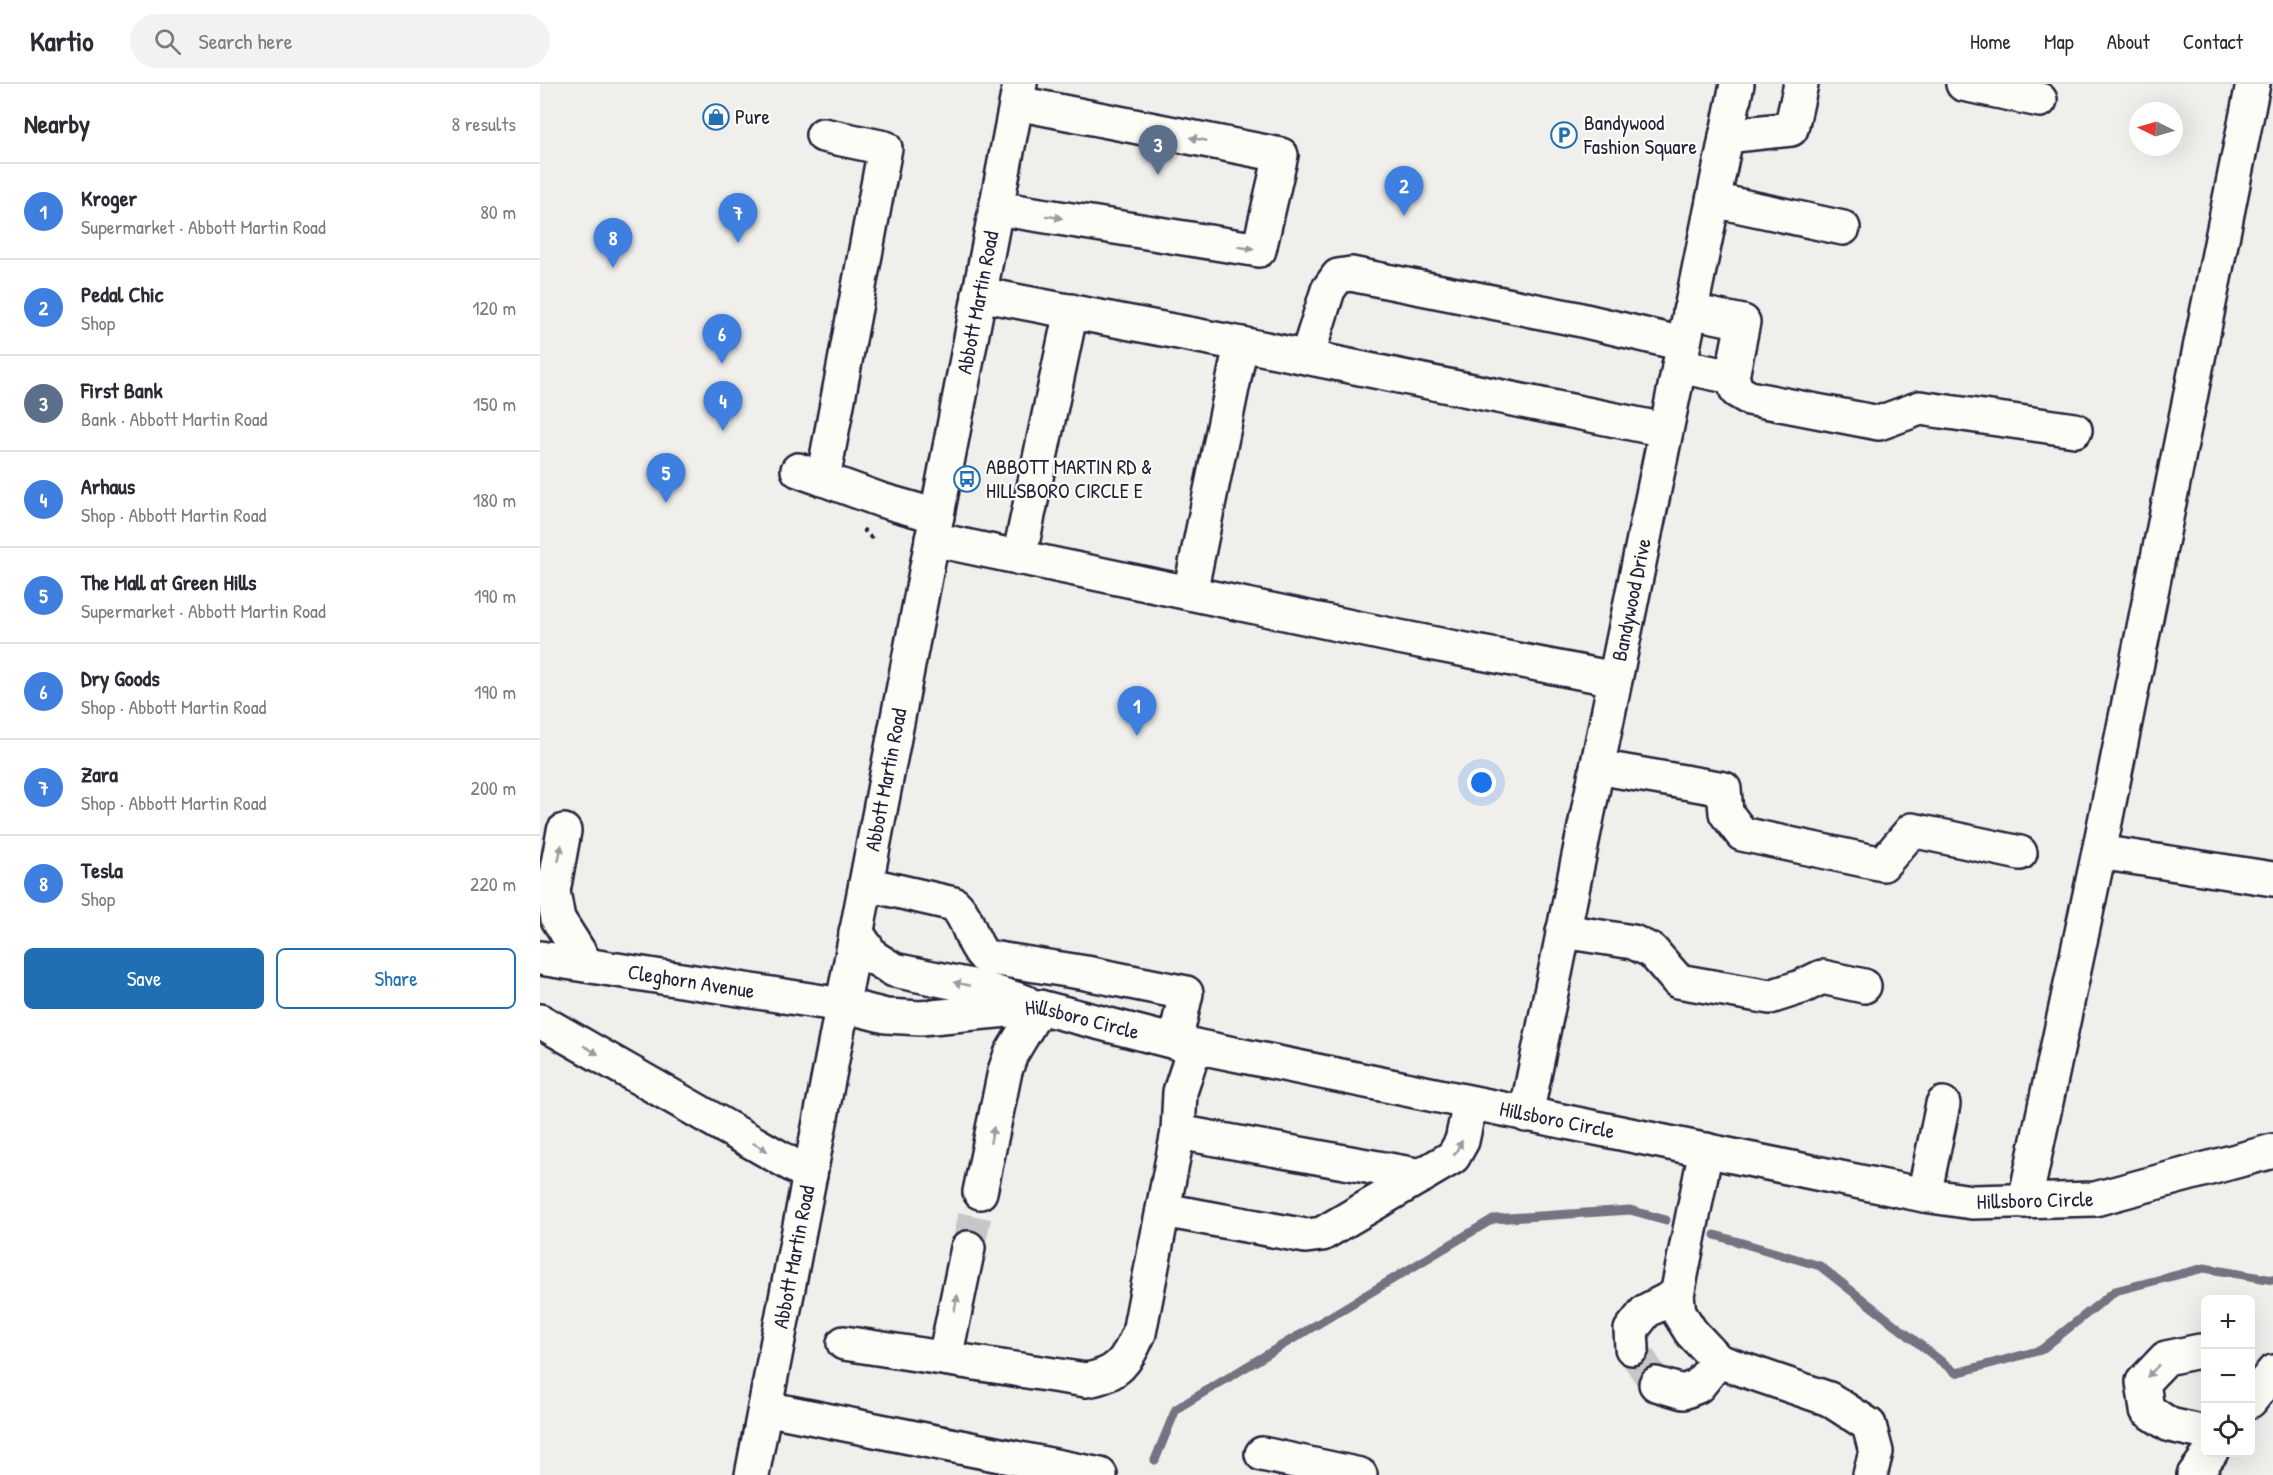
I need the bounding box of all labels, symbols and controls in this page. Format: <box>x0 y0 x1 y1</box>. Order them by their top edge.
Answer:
search box <box>130 14 550 68</box>
text: Kartio <box>30 22 94 60</box>
icon: search <box>151 25 184 58</box>
text: Search here <box>199 26 293 56</box>
text: Home <box>1970 27 2011 56</box>
text: Map <box>2044 27 2074 56</box>
text: About <box>2107 27 2150 56</box>
text: Contact <box>2183 27 2243 56</box>
shop icon: Pure <box>701 102 731 132</box>
place label: Pure <box>735 102 770 131</box>
north arrow <box>2129 102 2183 156</box>
text: Nearby <box>24 106 90 141</box>
place label: Bandywood Fashion Square <box>1583 108 1697 161</box>
text: 8 results <box>451 110 516 137</box>
parking icon: Bandywood Fashion Square <box>1549 120 1579 150</box>
pin: 3 <box>1138 126 1178 175</box>
one-way arrow <box>1188 134 1207 143</box>
pin: 2 <box>1384 166 1424 216</box>
text: Kroger <box>81 183 137 213</box>
pin: 7 <box>718 194 758 243</box>
text: 1 <box>40 198 47 225</box>
text: 80 m <box>480 198 516 225</box>
text: Supermarket · Abbott Martin Road <box>81 213 326 240</box>
one-way arrow <box>1045 213 1064 222</box>
pin: 8 <box>594 218 632 268</box>
street label: Abbott Martin Road <box>949 229 1005 376</box>
one-way arrow <box>1237 244 1256 253</box>
text: Pedal Chic <box>81 279 163 309</box>
text: 2 <box>39 294 48 321</box>
text: 120 m <box>472 294 516 321</box>
text: Shop <box>81 309 115 336</box>
pin: 6 <box>702 314 741 364</box>
text: First Bank <box>81 375 163 405</box>
pin: 4 <box>704 382 742 431</box>
text: 3 <box>39 390 48 417</box>
text: 150 m <box>473 390 516 417</box>
text: Bank · Abbott Martin Road <box>81 405 267 432</box>
place label: ABBOTT MARTIN RD & HILLSBORO CIRCLE E <box>986 452 1152 505</box>
pin: 5 <box>646 454 686 503</box>
bus stop icon: ABBOTT MARTIN RD & HILLSBORO CIRCLE E <box>952 464 982 494</box>
text: Arhaus <box>81 471 135 501</box>
text: 4 <box>40 486 47 513</box>
text: 180 m <box>473 486 516 513</box>
text: Shop · Abbott Martin Road <box>81 501 266 528</box>
street label: Bandywood Drive <box>1604 536 1658 664</box>
text: The Mall at Green Hills <box>81 567 257 597</box>
text: 5 <box>39 582 48 609</box>
text: 190 m <box>474 582 516 609</box>
text: Supermarket · Abbott Martin Road <box>81 597 326 624</box>
text: Dry Goods <box>81 663 160 693</box>
text: 6 <box>40 678 47 705</box>
text: 190 m <box>474 678 516 705</box>
pin: 1 <box>1118 686 1156 736</box>
text: Shop · Abbott Martin Road <box>81 693 266 720</box>
street label: Abbott Martin Road <box>858 706 913 854</box>
text: Zara <box>81 759 118 789</box>
your location <box>1467 768 1496 797</box>
text: 7 <box>39 774 48 801</box>
text: 200 m <box>471 774 516 801</box>
text: Shop · Abbott Martin Road <box>81 789 266 816</box>
one-way arrow <box>556 843 565 862</box>
text: Tesla <box>81 855 123 885</box>
text: 8 <box>39 870 48 897</box>
text: 220 m <box>470 870 516 897</box>
text: Shop <box>81 885 115 912</box>
button: Save <box>24 948 264 1009</box>
button: Share <box>276 948 516 1009</box>
street label: Cleghorn Avenue <box>626 957 757 1005</box>
one-way arrow <box>953 979 972 988</box>
street label: Hillsboro Circle <box>1024 992 1142 1046</box>
one-way arrow <box>583 1045 600 1055</box>
street label: Hillsboro Circle <box>1497 1094 1617 1145</box>
one-way arrow <box>988 1125 997 1144</box>
one-way arrow <box>1453 1139 1463 1156</box>
one-way arrow <box>752 1142 769 1152</box>
street label: Abbott Martin Road <box>766 1183 821 1331</box>
street label: Hillsboro Circle <box>1976 1184 2094 1216</box>
one-way arrow <box>952 1294 962 1312</box>
map controls <box>2201 1295 2255 1457</box>
button: + <box>2201 1295 2255 1349</box>
button: − <box>2201 1349 2255 1403</box>
one-way arrow <box>2147 1364 2161 1378</box>
button: locate <box>2201 1403 2255 1457</box>

